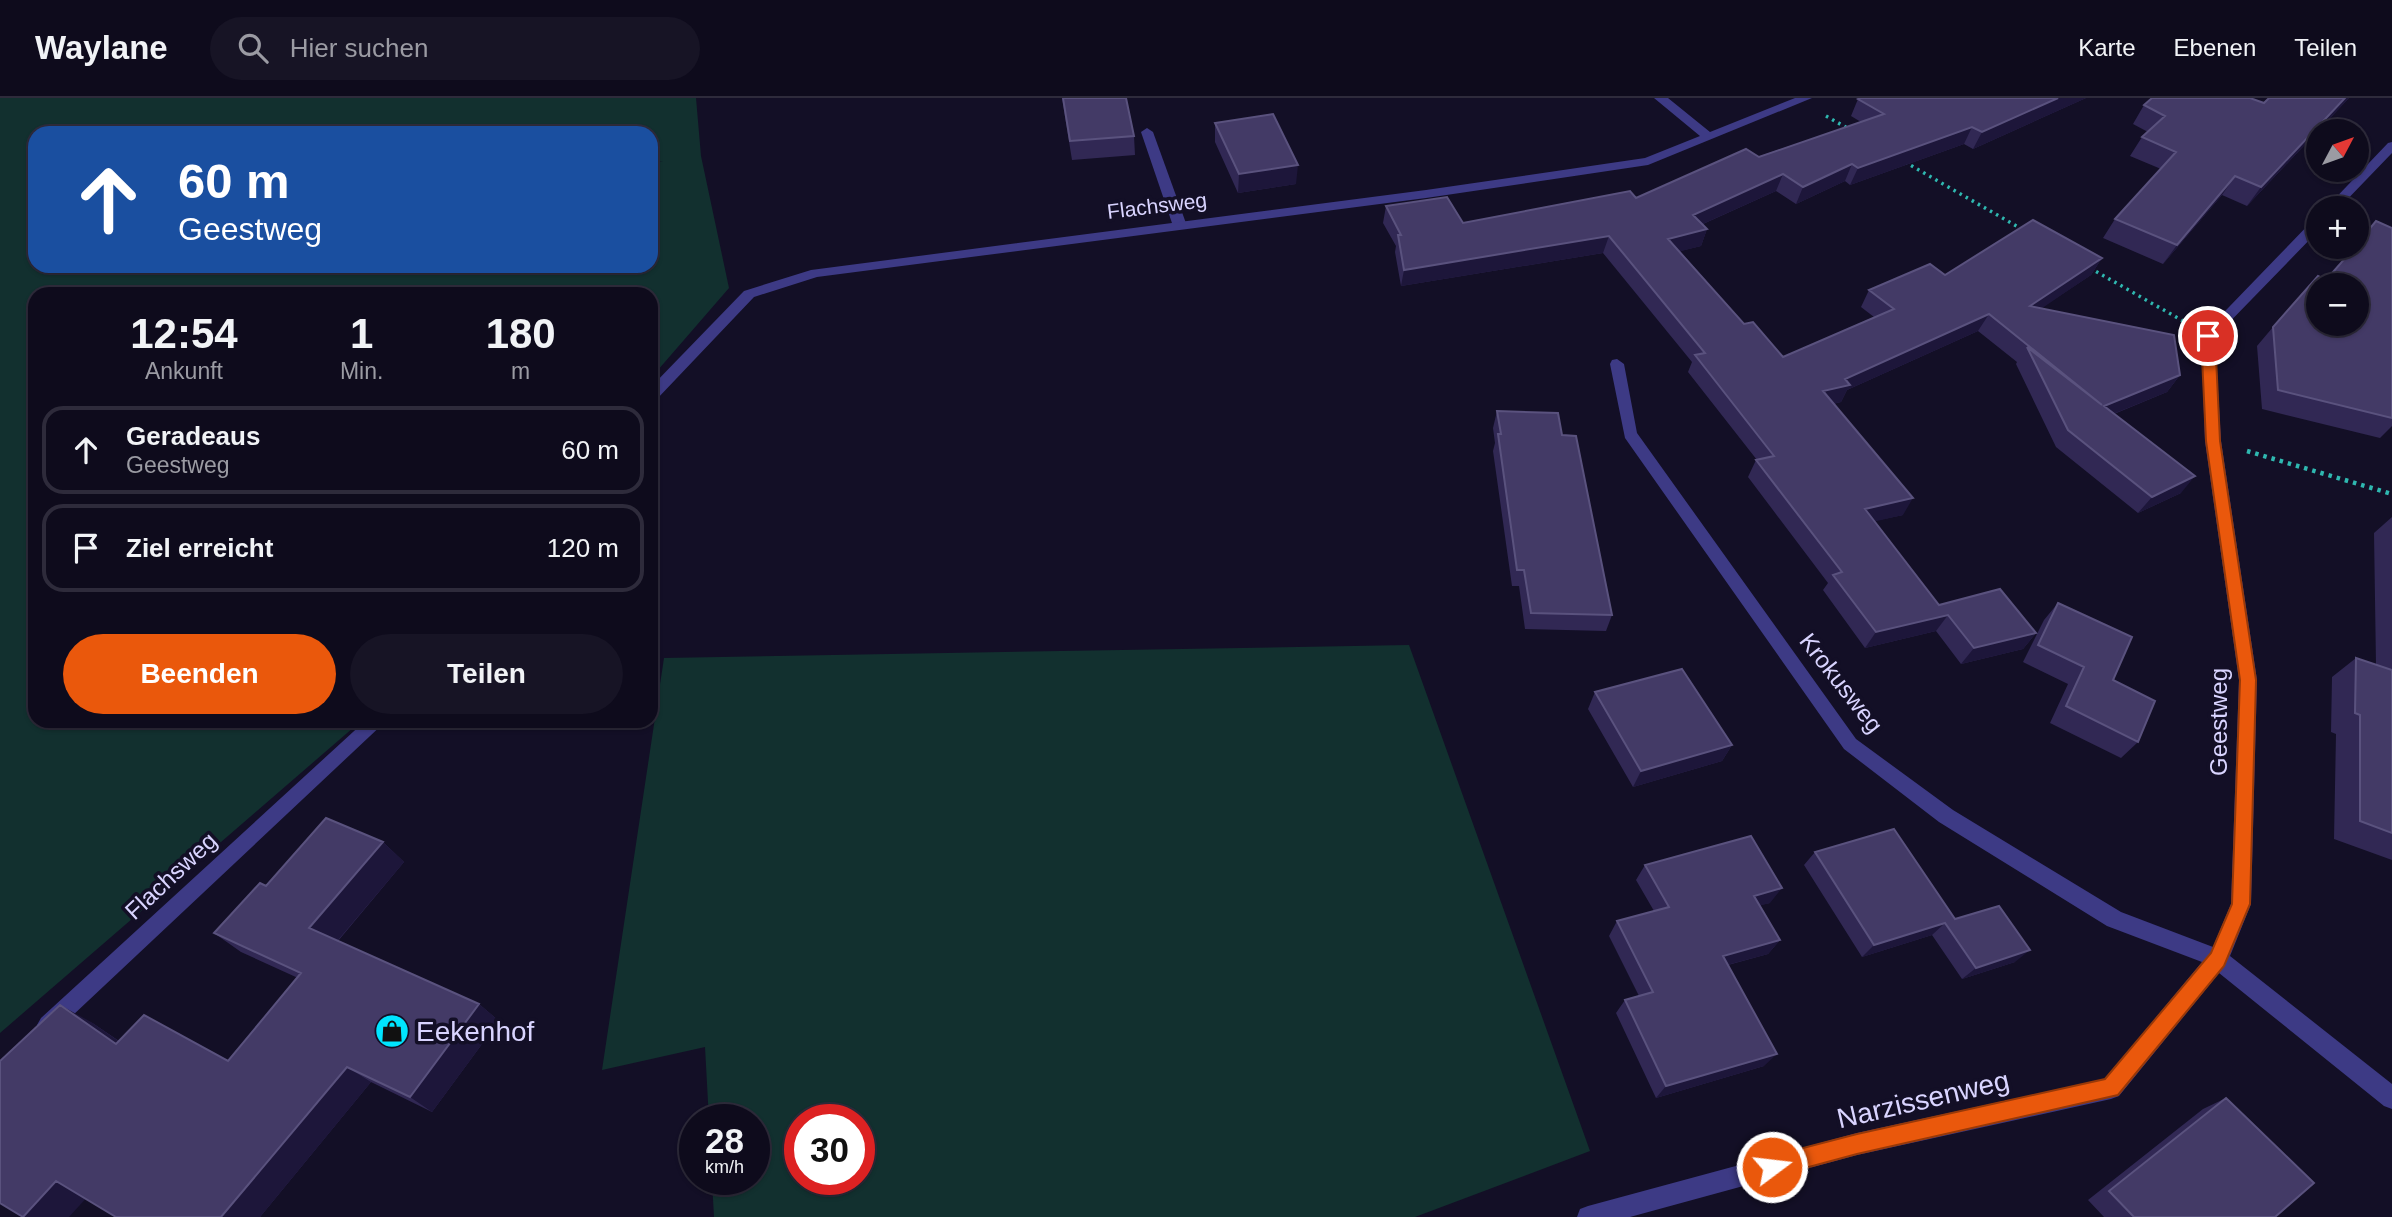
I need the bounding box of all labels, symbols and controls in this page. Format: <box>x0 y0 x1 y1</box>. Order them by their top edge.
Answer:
search box <box>210 17 700 80</box>
text: Waylane <box>35 29 168 66</box>
icon: search <box>234 29 272 67</box>
text: Hier suchen <box>290 33 428 63</box>
text: Karte <box>2078 34 2136 61</box>
text: Ebenen <box>2174 34 2256 61</box>
text: Teilen <box>2294 34 2357 61</box>
north arrow <box>2306 119 2370 182</box>
map controls <box>2306 119 2369 336</box>
icon: ahead <box>63 154 154 245</box>
text: 60 m <box>178 154 290 208</box>
street label: Flachsweg <box>1106 188 1208 223</box>
button: + <box>2306 196 2369 259</box>
text: Geestweg <box>178 211 322 247</box>
button: − <box>2306 273 2369 336</box>
pin <box>2178 306 2238 366</box>
text: 12:54 <box>130 310 238 357</box>
text: 1 <box>350 310 373 357</box>
text: 180 <box>486 310 556 357</box>
icon: arrive <box>2189 317 2227 355</box>
text: Ankunft <box>145 358 223 384</box>
text: Min. <box>340 358 383 384</box>
text: m <box>511 358 530 384</box>
text: Geradeaus <box>126 421 260 451</box>
icon: ahead <box>67 431 105 469</box>
text: 60 m <box>561 435 619 465</box>
text: Geestweg <box>126 452 230 478</box>
icon: arrive <box>67 529 105 567</box>
text: Ziel erreicht <box>126 533 273 563</box>
text: 120 m <box>547 533 619 563</box>
street label: Krokusweg <box>1794 628 1889 738</box>
button: Beenden <box>63 634 336 714</box>
button: Teilen <box>350 634 623 714</box>
street label: Geestweg <box>2205 668 2232 776</box>
street label: Flachsweg <box>120 827 222 925</box>
shop icon: Eekenhof <box>373 1012 411 1050</box>
place label: Eekenhof <box>416 1016 535 1047</box>
street label: Narzissenweg <box>1834 1065 2012 1134</box>
speed limit sign: 30 <box>784 1104 875 1195</box>
text: 28 <box>705 1121 744 1160</box>
position arrow <box>1735 1130 1809 1204</box>
text: km/h <box>705 1157 744 1177</box>

